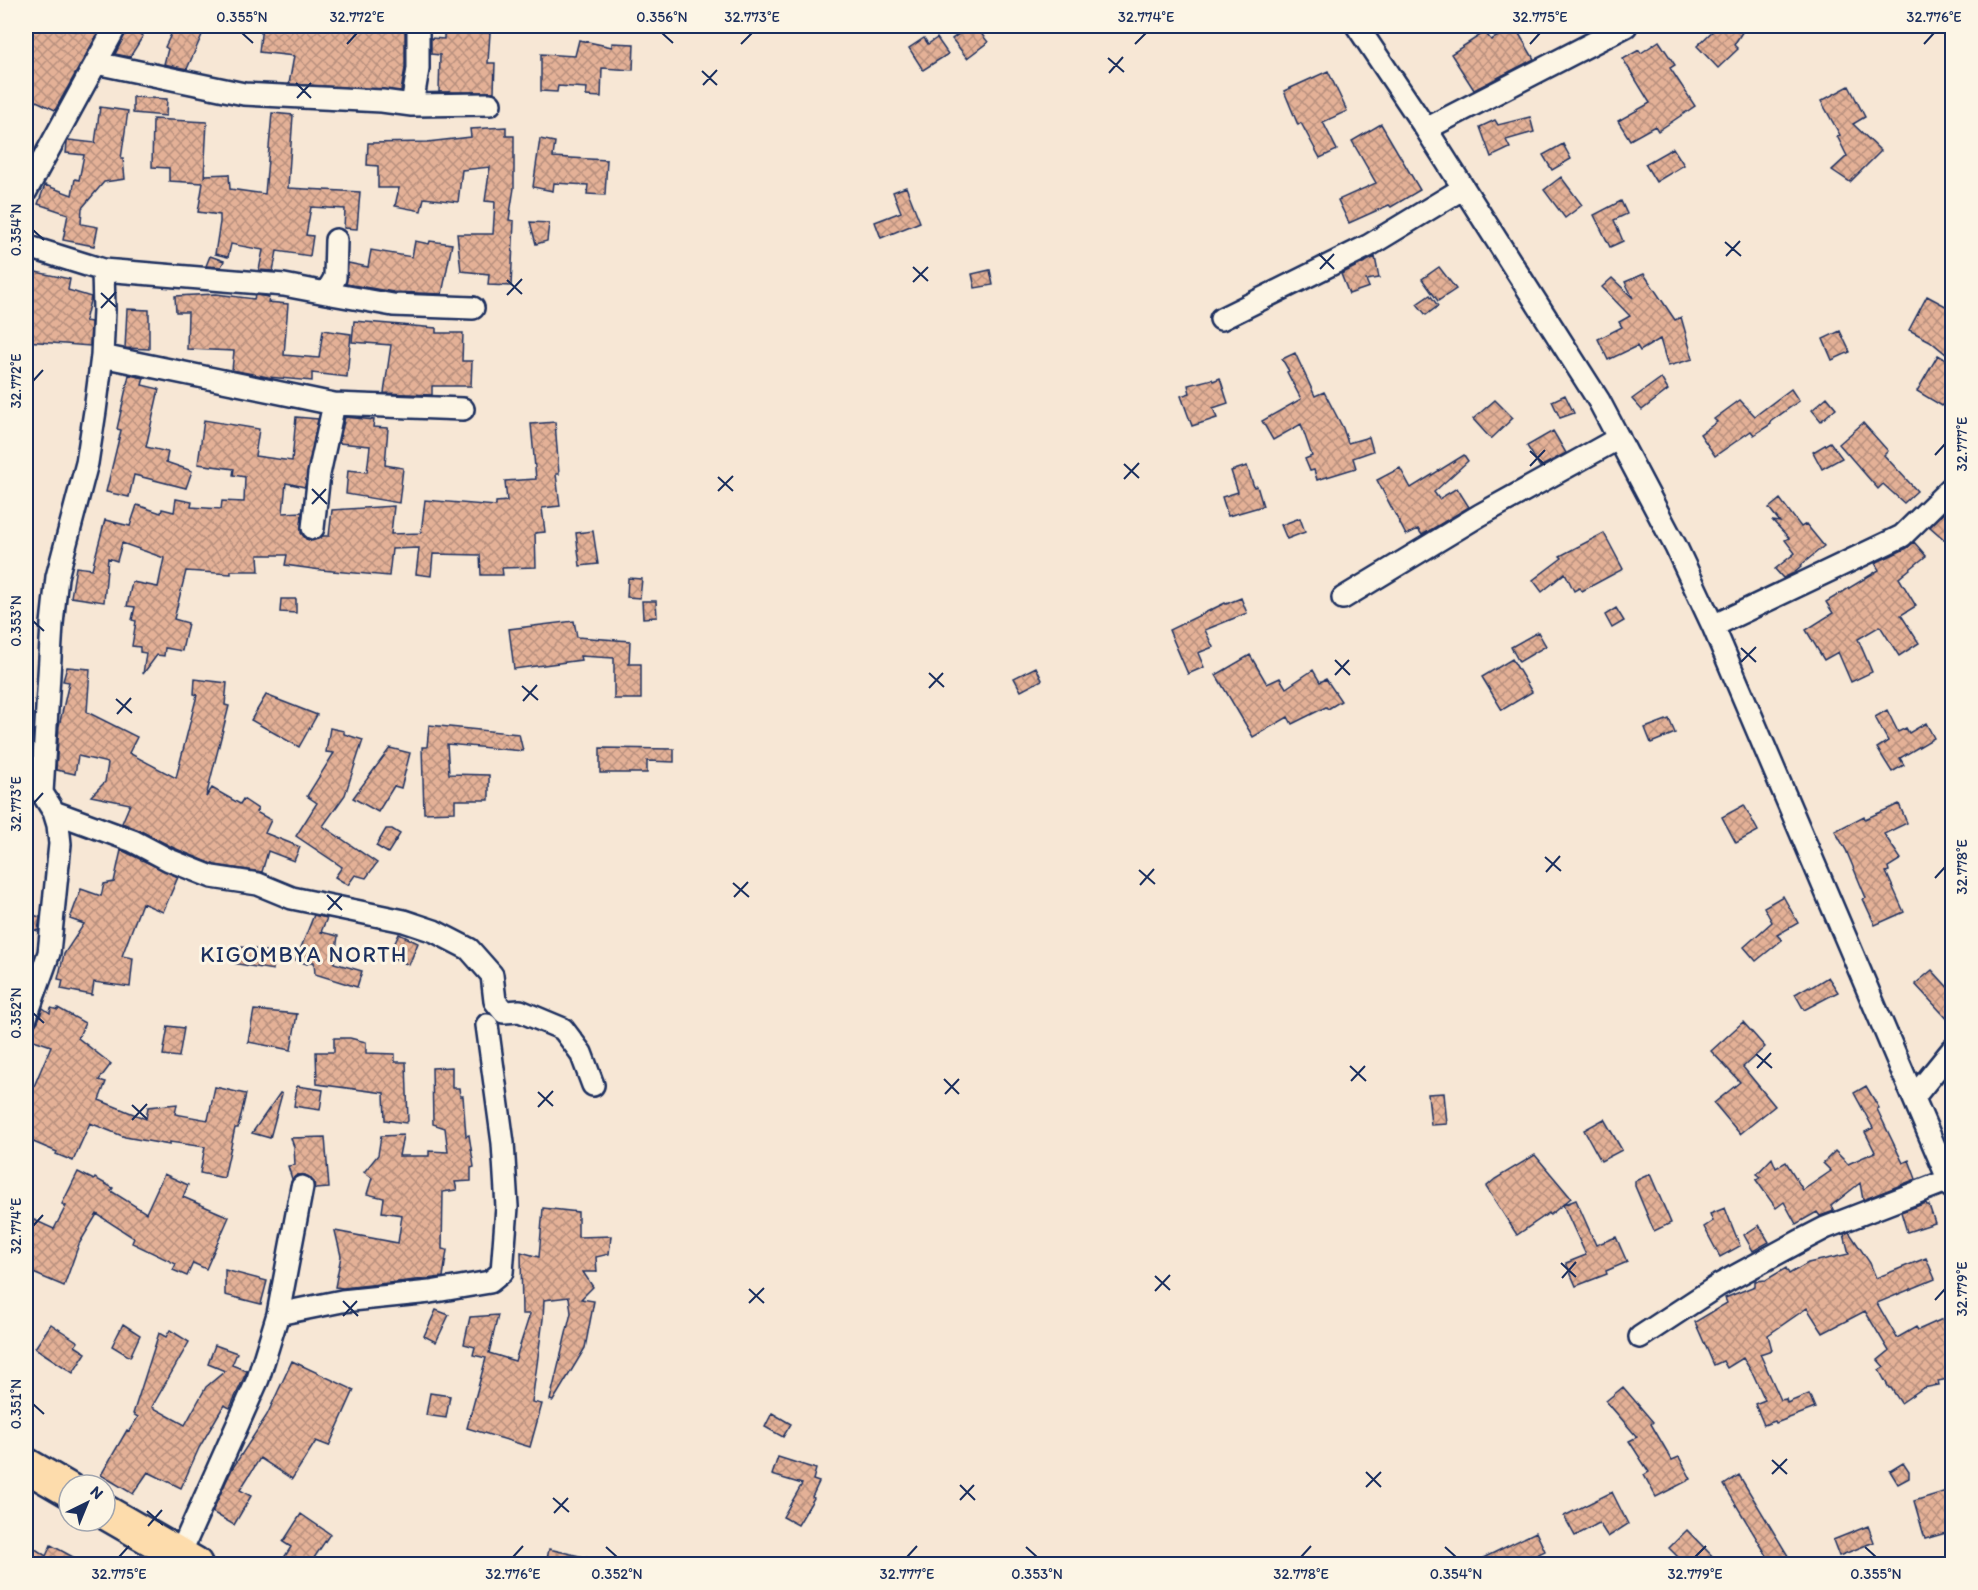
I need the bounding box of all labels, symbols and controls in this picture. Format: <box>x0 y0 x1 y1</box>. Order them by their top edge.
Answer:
text: 0.355°N <box>216 8 268 26</box>
text: 32.772°E <box>329 8 385 26</box>
text: 0.356°N <box>636 8 688 26</box>
text: 32.773°E <box>724 8 780 26</box>
text: 32.774°E <box>1118 8 1174 26</box>
text: 32.775°E <box>1512 8 1568 26</box>
text: 32.776°E <box>1906 8 1962 26</box>
text: 0.354°N <box>7 204 25 256</box>
text: 32.772°E <box>7 353 25 409</box>
text: 32.777°E <box>1953 417 1971 471</box>
text: 0.353°N <box>7 595 25 647</box>
text: 32.773°E <box>7 776 25 832</box>
text: 32.778°E <box>1953 839 1971 895</box>
district label: KIGOMBYA NORTH <box>200 941 408 968</box>
text: 0.352°N <box>7 987 25 1039</box>
text: 32.774°E <box>7 1198 25 1254</box>
text: 32.779°E <box>1953 1261 1971 1317</box>
text: 0.351°N <box>7 1379 25 1429</box>
north arrow <box>57 1473 117 1533</box>
text: N <box>86 1482 107 1503</box>
text: 32.775°E <box>91 1565 147 1583</box>
text: 32.776°E <box>485 1565 541 1583</box>
text: 0.352°N <box>591 1565 643 1583</box>
text: 32.777°E <box>880 1565 934 1583</box>
text: 0.353°N <box>1011 1565 1063 1583</box>
text: 32.778°E <box>1273 1565 1329 1583</box>
text: 0.354°N <box>1430 1565 1482 1583</box>
text: 32.779°E <box>1667 1565 1723 1583</box>
text: 0.355°N <box>1850 1565 1902 1583</box>

